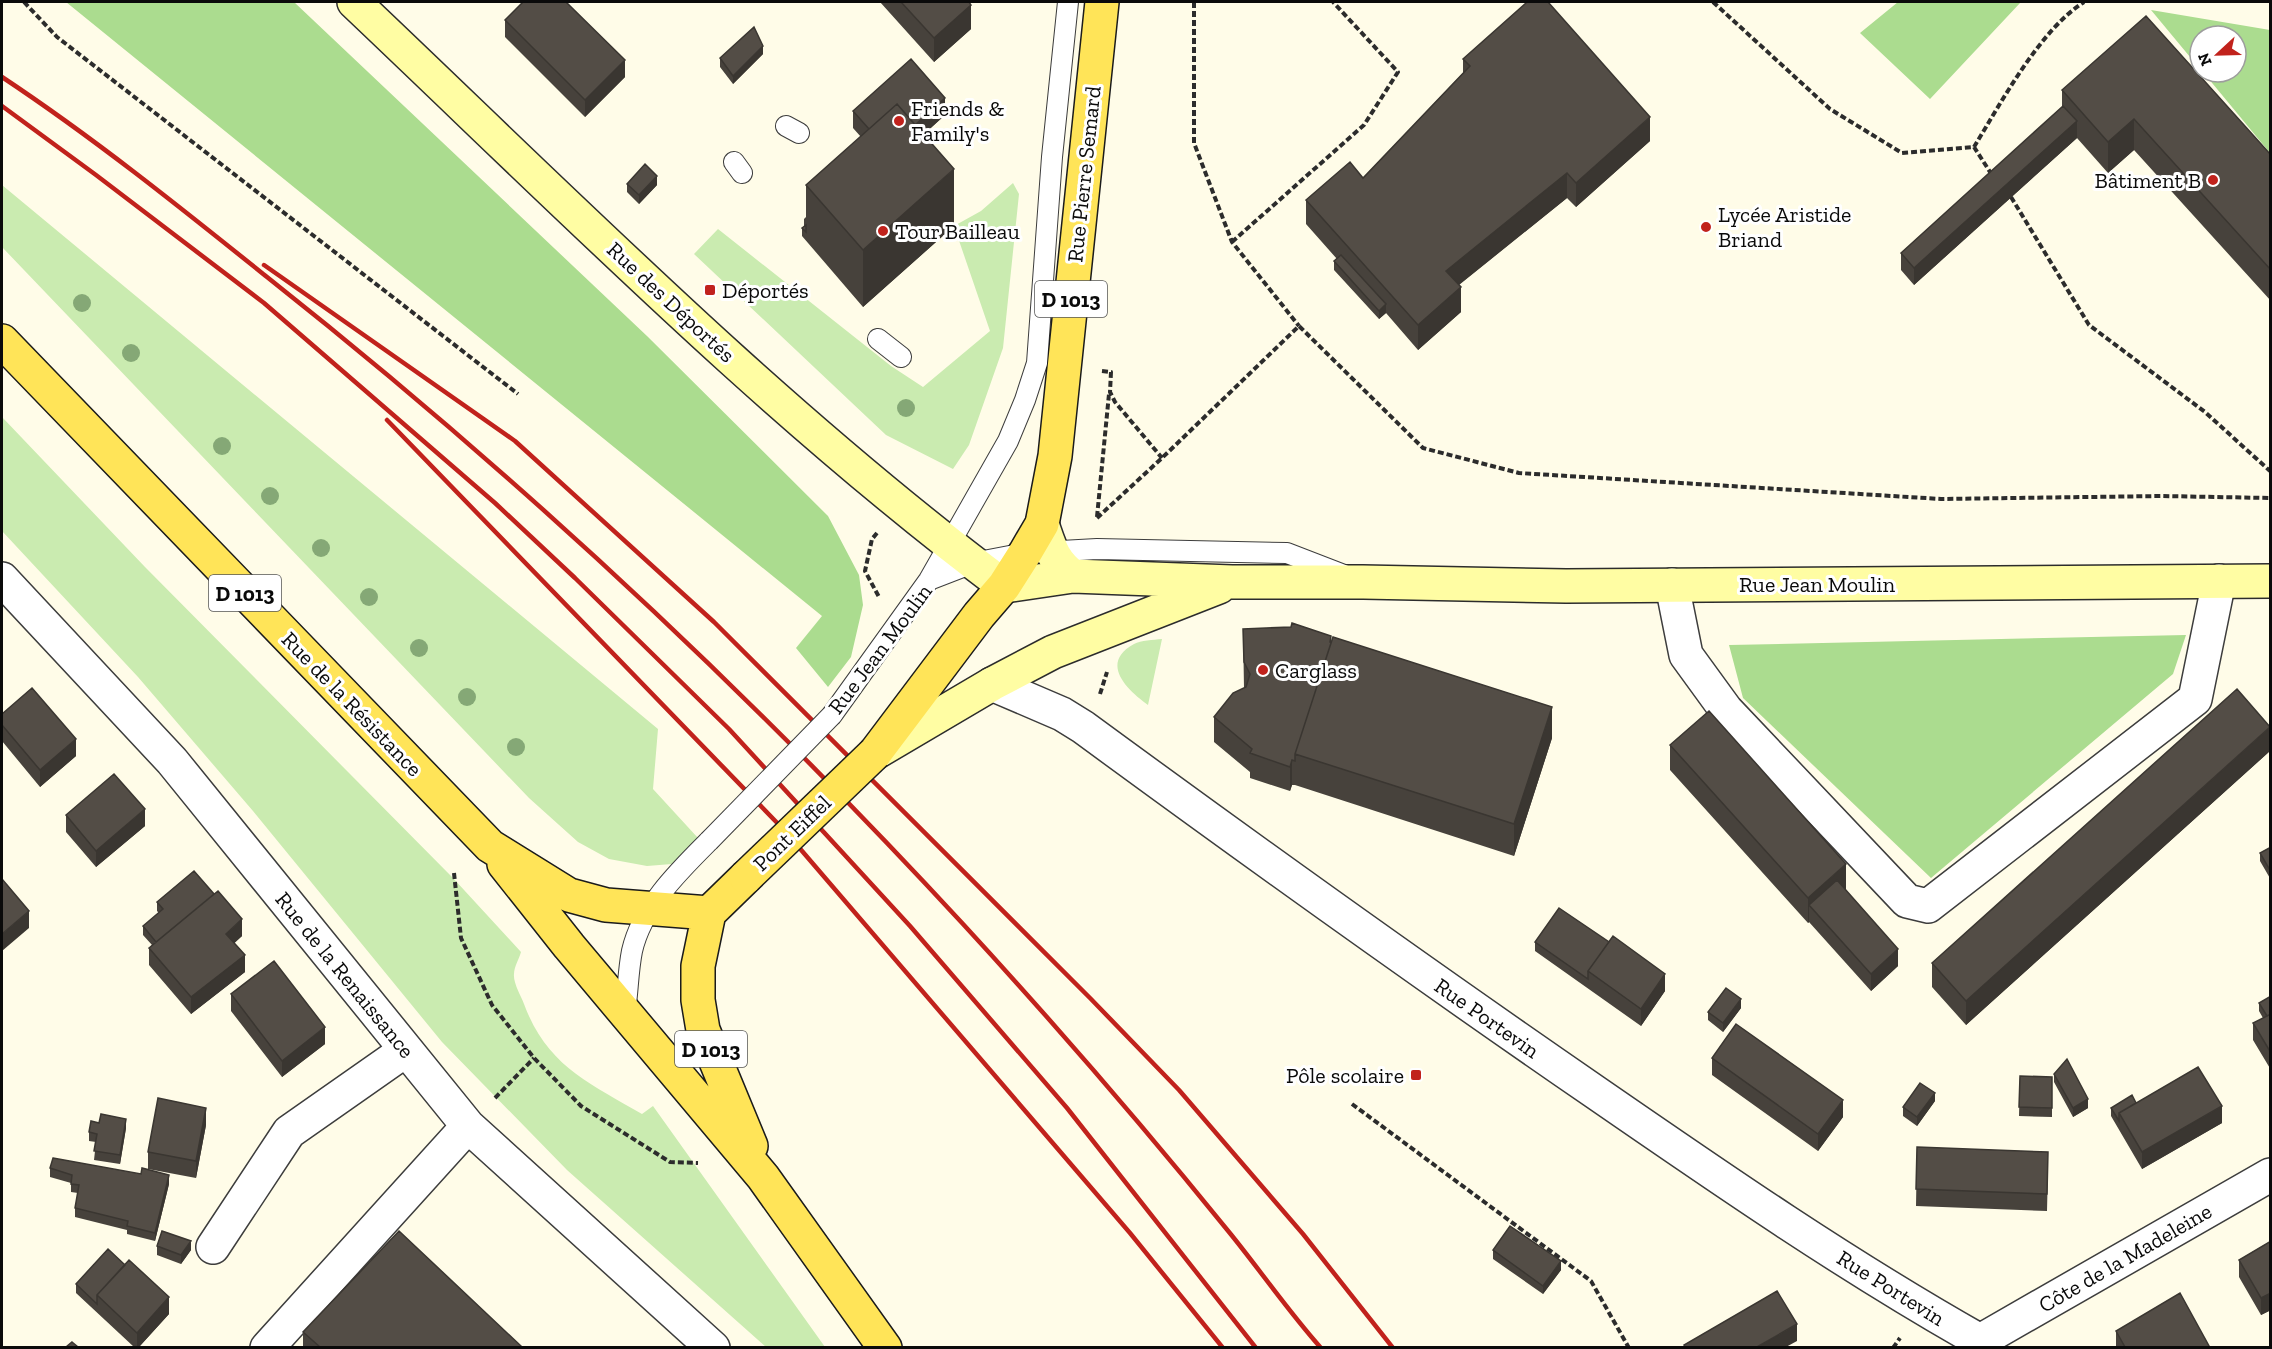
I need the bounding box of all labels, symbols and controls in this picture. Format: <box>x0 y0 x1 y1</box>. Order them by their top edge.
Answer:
north arrow <box>2188 24 2248 84</box>
text: N <box>2193 50 2216 69</box>
street label: Rue Pierre Semard <box>1061 84 1107 264</box>
place label: Friends & Family's <box>911 95 1004 147</box>
marker: Friends & Family's <box>892 114 906 128</box>
place label: Bâtiment B <box>2094 167 2201 194</box>
marker: Bâtiment B <box>2206 173 2220 187</box>
place label: Lycée Aristide Briand <box>1718 201 1851 253</box>
place label: Tour Bailleau <box>895 218 1020 245</box>
marker: Lycée Aristide Briand <box>1699 220 1713 234</box>
marker: Tour Bailleau <box>876 224 890 238</box>
street label: Rue des Déportés <box>601 236 741 368</box>
place label: Déportés <box>722 277 809 304</box>
road number: D 1013 <box>1035 281 1107 317</box>
marker: Déportés <box>703 283 717 297</box>
street label: Rue Jean Moulin <box>1739 571 1895 598</box>
road number: D 1013 <box>209 575 281 611</box>
street label: Rue Jean Moulin <box>822 578 938 719</box>
street label: Rue de la Résistance <box>276 626 428 782</box>
place label: Carglass <box>1275 657 1357 684</box>
marker: Carglass <box>1256 663 1270 677</box>
street label: Pont Eiffel <box>747 789 837 877</box>
street label: Rue de la Renaissance <box>270 886 420 1064</box>
street label: Rue Portevin <box>1429 972 1545 1064</box>
road number: D 1013 <box>675 1031 747 1067</box>
place label: Pôle scolaire <box>1286 1062 1404 1089</box>
marker: Pôle scolaire <box>1409 1068 1423 1082</box>
street label: Côte de la Madeleine <box>2034 1197 2216 1319</box>
street label: Rue Portevin <box>1832 1244 1950 1332</box>

